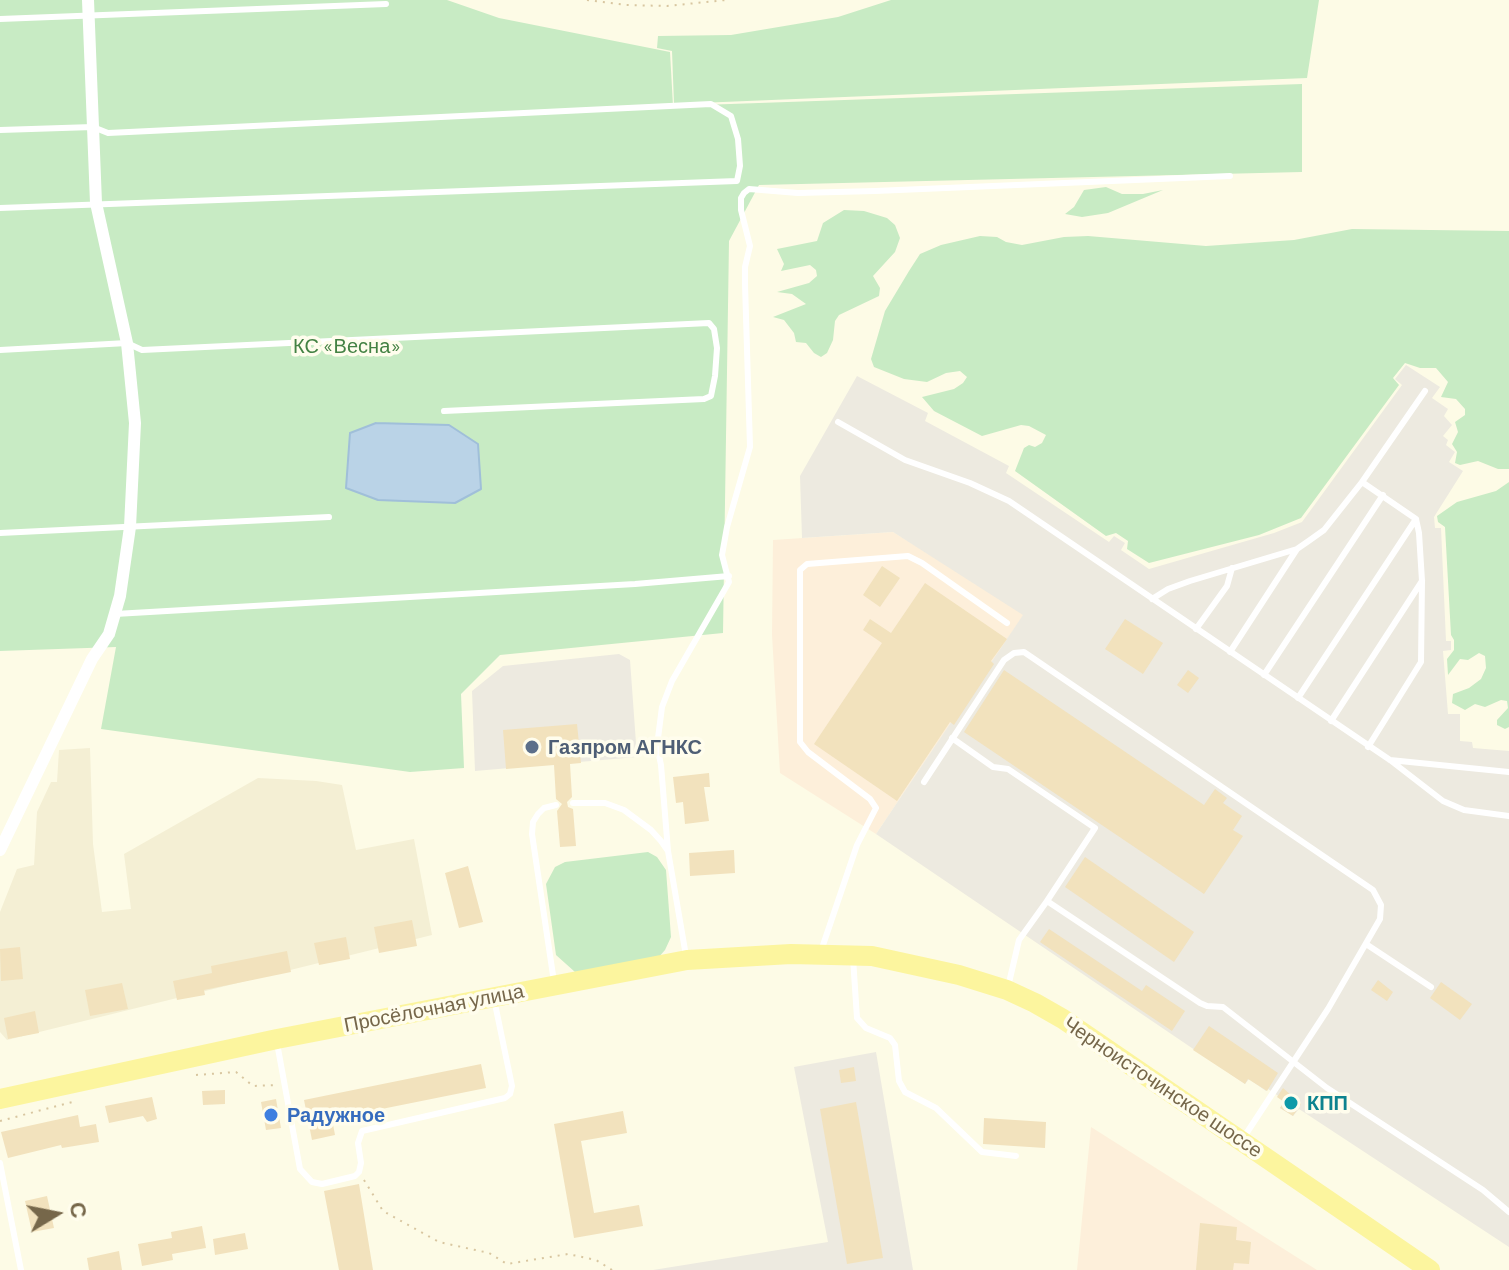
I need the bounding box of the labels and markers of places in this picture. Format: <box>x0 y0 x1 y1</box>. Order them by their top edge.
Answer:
place label: Газпром АГНКС <box>548 735 702 759</box>
marker: Газпром АГНКС <box>523 738 541 756</box>
place label: КПП <box>1307 1091 1348 1115</box>
marker: КПП <box>1282 1094 1300 1112</box>
place label: Радужное <box>287 1103 385 1127</box>
marker: Радужное <box>262 1106 280 1124</box>

